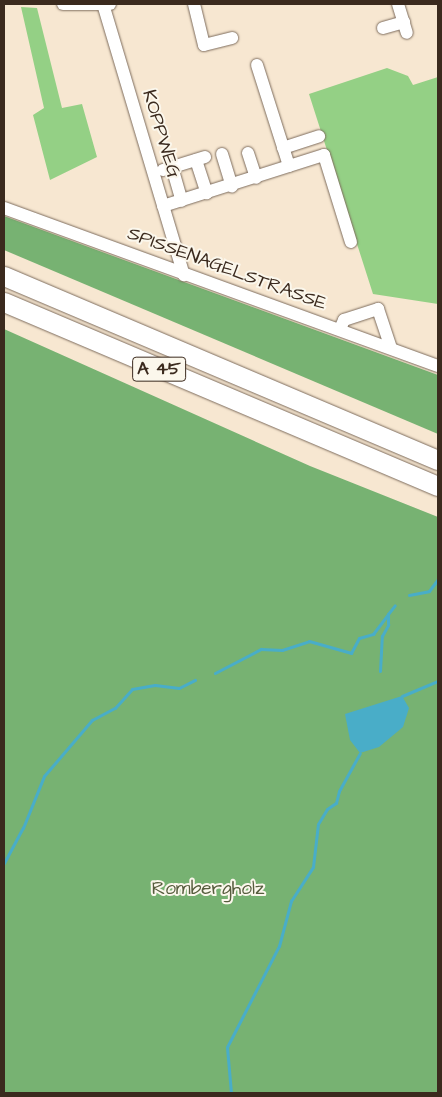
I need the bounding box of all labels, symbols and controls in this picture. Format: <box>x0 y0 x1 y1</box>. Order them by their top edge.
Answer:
street label: KOPPWEG <box>137 87 185 181</box>
street label: SPISSENAGELSTRASSE <box>124 222 330 316</box>
road number: A 45 <box>132 354 186 384</box>
park label: Rombergholz <box>152 878 264 900</box>

